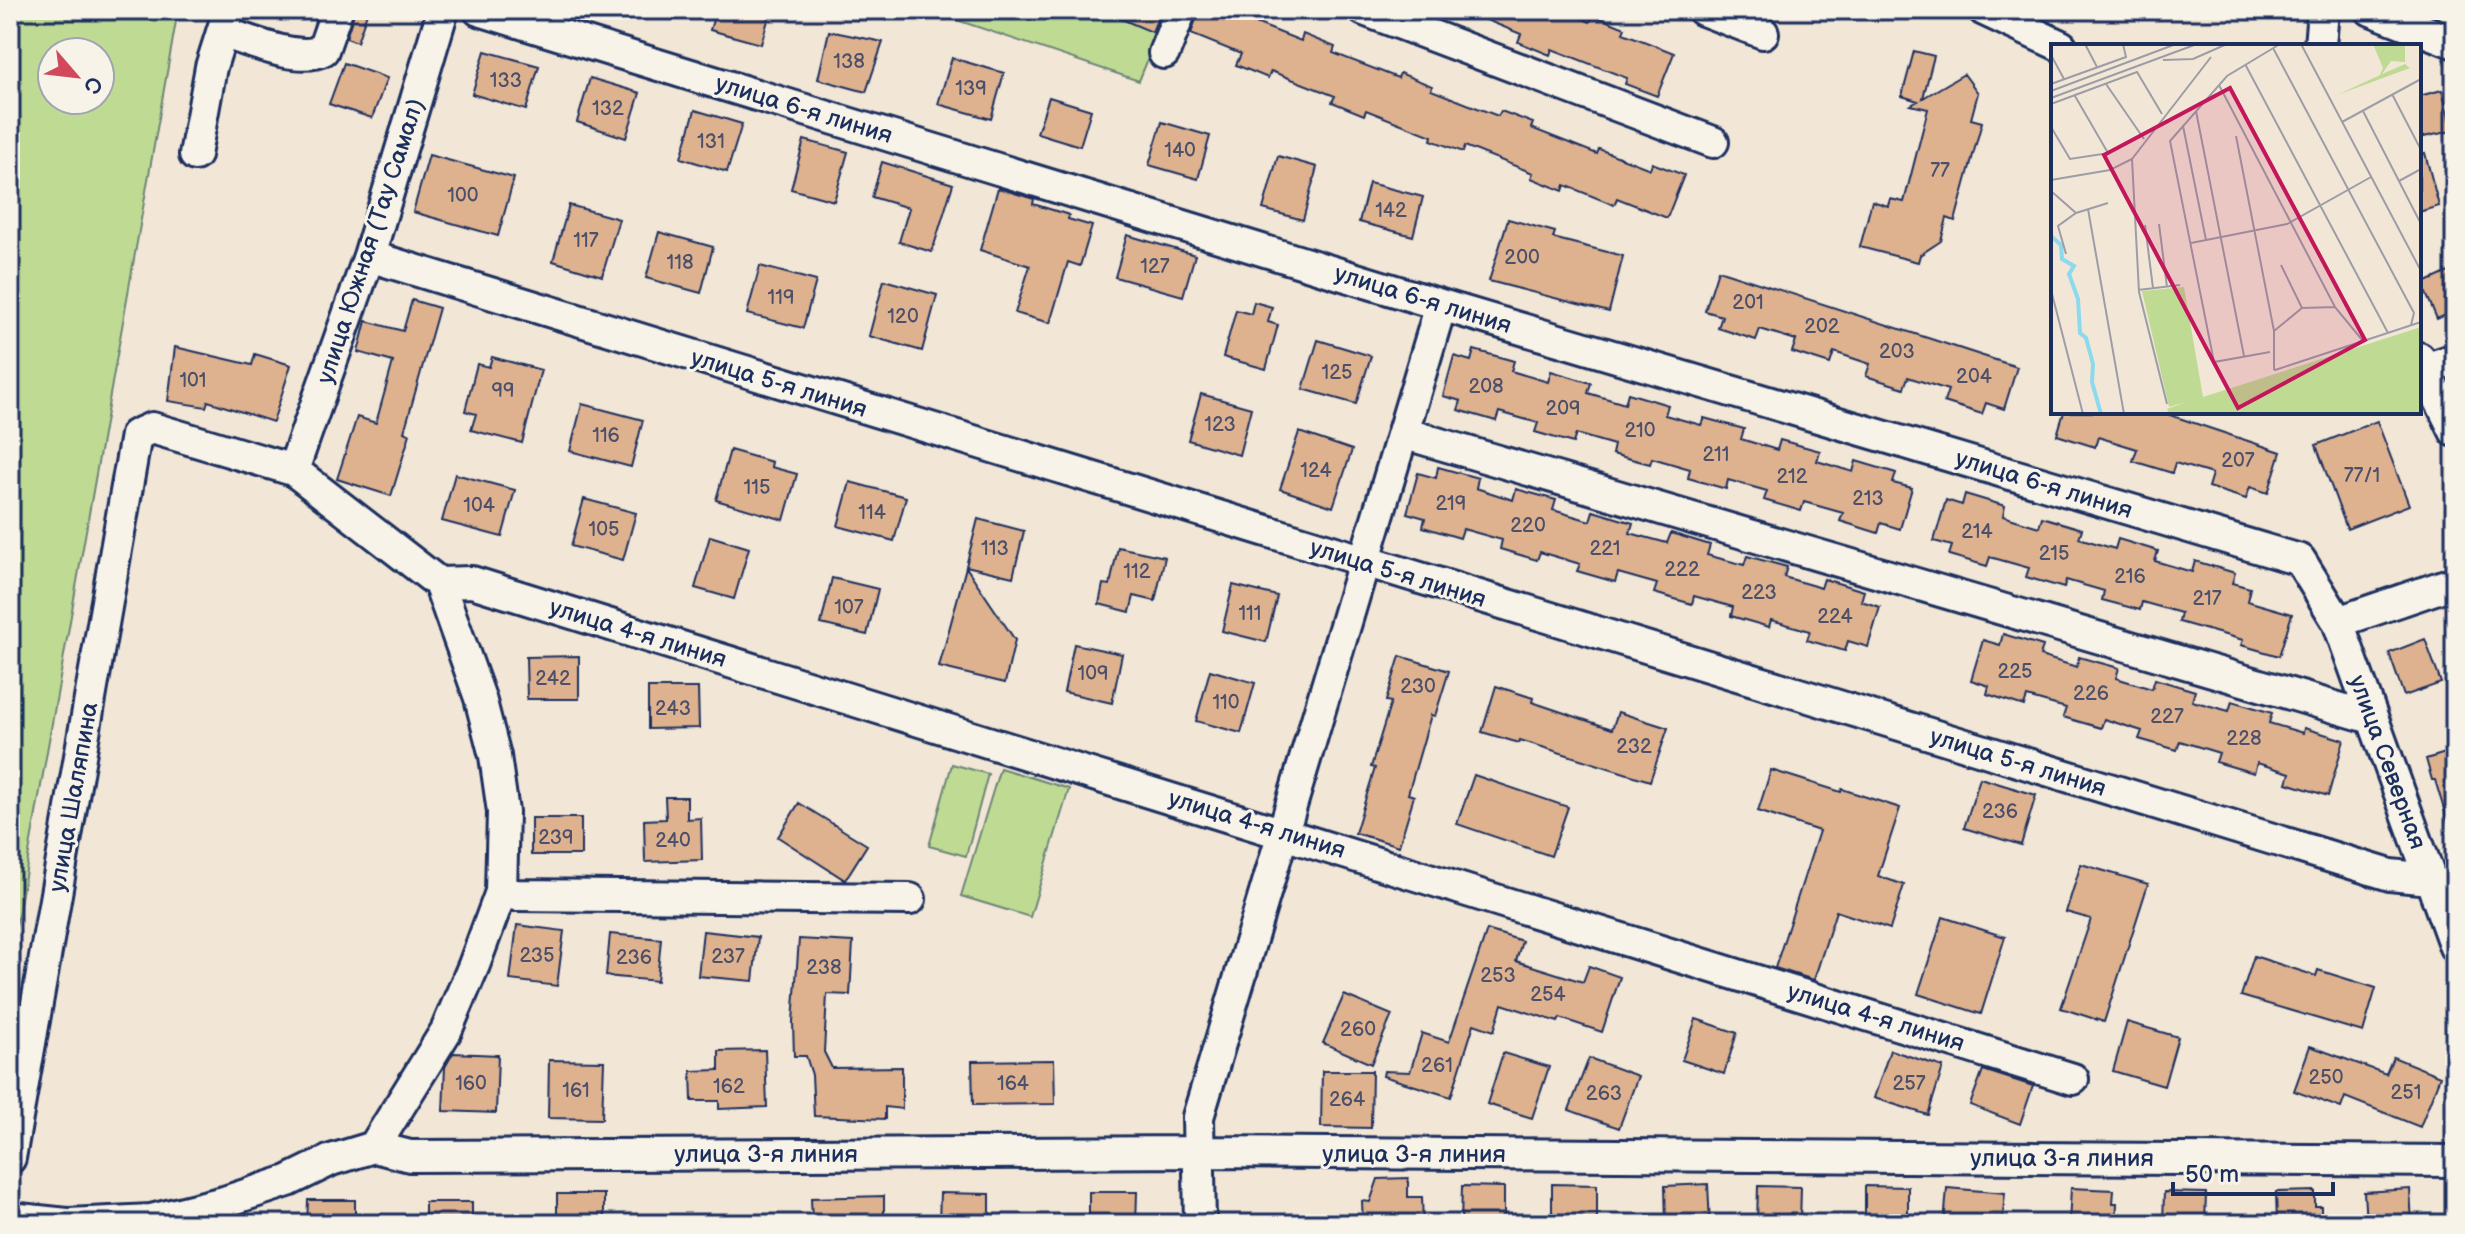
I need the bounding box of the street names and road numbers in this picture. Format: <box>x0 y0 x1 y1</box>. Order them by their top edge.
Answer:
street label: улица 6-я линия <box>712 69 896 150</box>
street label: улица Южная (Тау Самал) <box>311 95 430 387</box>
street label: улица 6-я линия <box>1331 259 1515 340</box>
street label: улица 5-я линия <box>687 343 870 424</box>
street label: улица 6-я линия <box>1952 444 2136 525</box>
street label: улица 5-я линия <box>1306 533 1489 614</box>
street label: улица 4-я линия <box>546 593 730 674</box>
street label: улица Северная <box>2343 671 2432 853</box>
street label: улица Шаляпина <box>43 700 104 894</box>
street label: улица 5-я линия <box>1926 722 2109 803</box>
street label: улица 4-я линия <box>1165 784 1349 865</box>
street label: улица 4-я линия <box>1784 977 1968 1058</box>
street label: улица 3-я линия <box>674 1140 858 1169</box>
street label: улица 3-я линия <box>1322 1140 1506 1169</box>
street label: улица 3-я линия <box>1970 1144 2154 1173</box>

